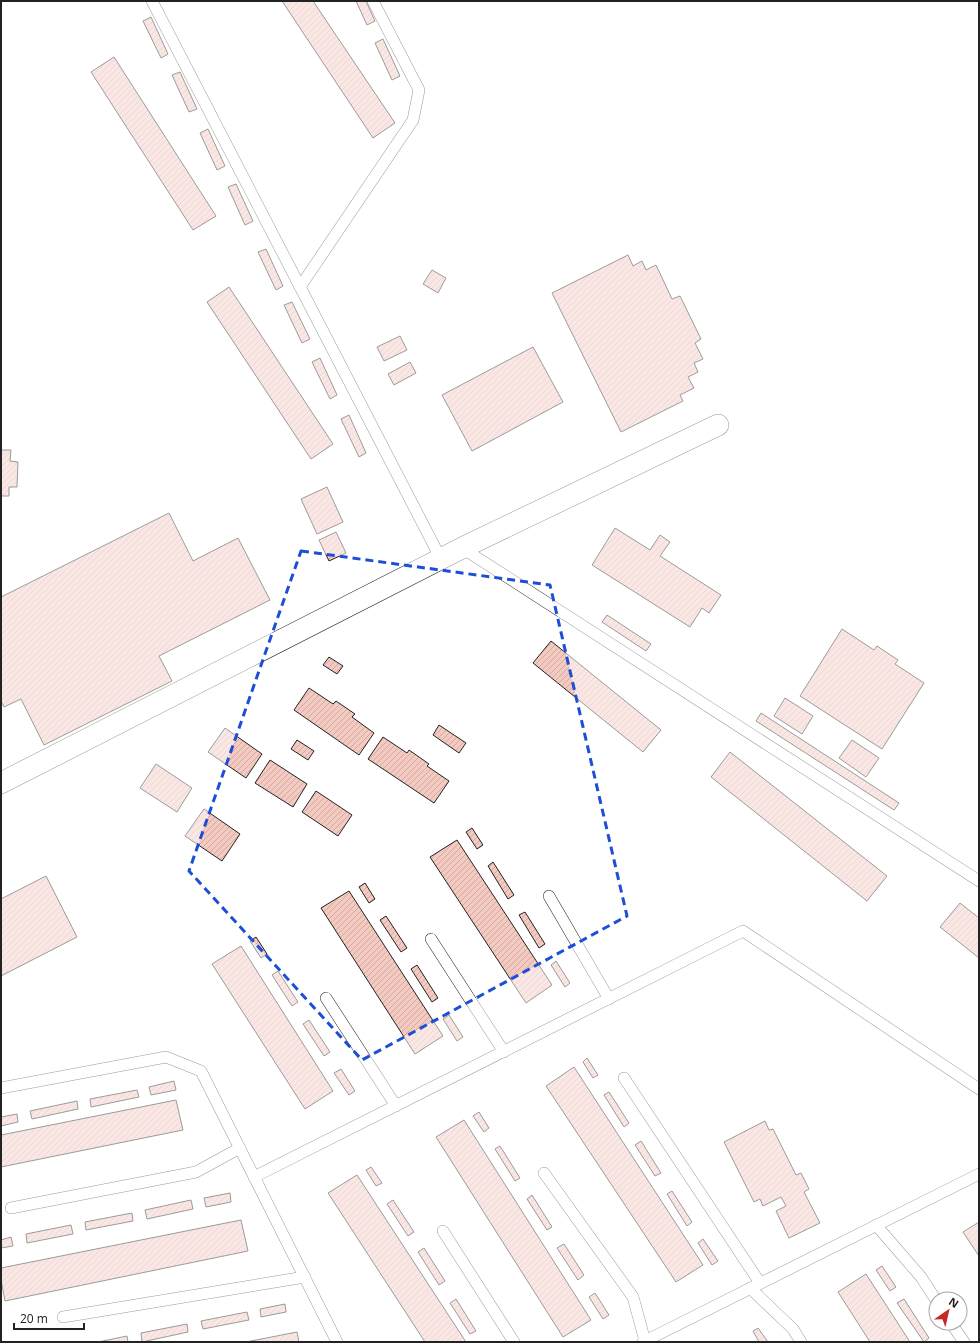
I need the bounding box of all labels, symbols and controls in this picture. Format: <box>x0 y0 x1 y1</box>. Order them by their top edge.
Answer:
north arrow <box>928 1291 968 1331</box>
text: N <box>946 1294 962 1311</box>
scale bar <box>14 1305 84 1331</box>
text: 20 m <box>20 1310 48 1327</box>

